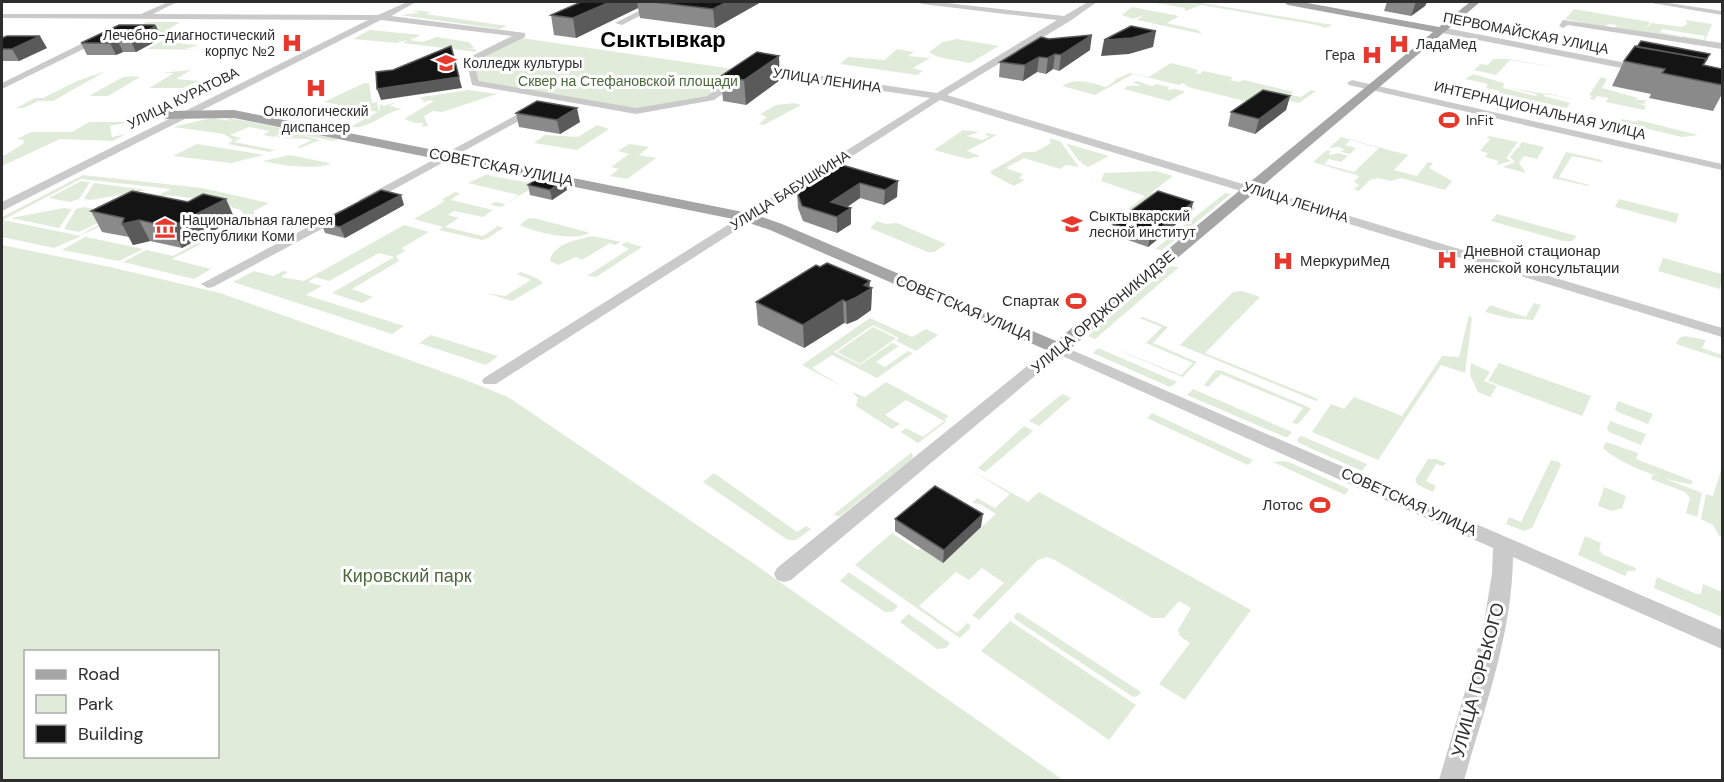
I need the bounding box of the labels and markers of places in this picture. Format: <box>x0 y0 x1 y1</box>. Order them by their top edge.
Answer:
place label: Лечебно-диагностический корпус №2 <box>103 26 275 60</box>
hospital icon: Лечебно-диагностический корпус №2 <box>280 31 304 55</box>
hospital icon: ЛадаМед <box>1387 32 1411 56</box>
place label: ЛадаМед <box>1416 35 1476 53</box>
hospital icon: Гера <box>1360 43 1384 67</box>
place label: Гера <box>1325 46 1355 64</box>
school or university icon: Колледж культуры <box>434 51 458 75</box>
place label: Колледж культуры <box>463 54 582 72</box>
hospital icon: Онкологический диспансер <box>304 76 328 100</box>
place label: Онкологический диспансер <box>263 102 369 136</box>
sports icon: InFit <box>1437 108 1461 132</box>
place label: InFit <box>1466 111 1494 129</box>
place label: Сыктывкарский лесной институт <box>1089 207 1196 241</box>
place label: Национальная галерея Республики Коми <box>182 211 333 245</box>
school or university icon: Сыктывкарский лесной институт <box>1060 212 1084 236</box>
museum icon: Национальная галерея Республики Коми <box>153 216 177 240</box>
place label: Дневной стационар женской консультации <box>1464 241 1619 278</box>
hospital icon: Дневной стационар женской консультации <box>1435 248 1459 272</box>
hospital icon: МеркуриМед <box>1271 249 1295 273</box>
place label: МеркуриМед <box>1300 251 1390 271</box>
sports icon: Спартак <box>1064 289 1088 313</box>
place label: Спартак <box>1002 291 1059 311</box>
sports icon: Лотос <box>1308 493 1332 517</box>
place label: Лотос <box>1263 495 1303 515</box>

